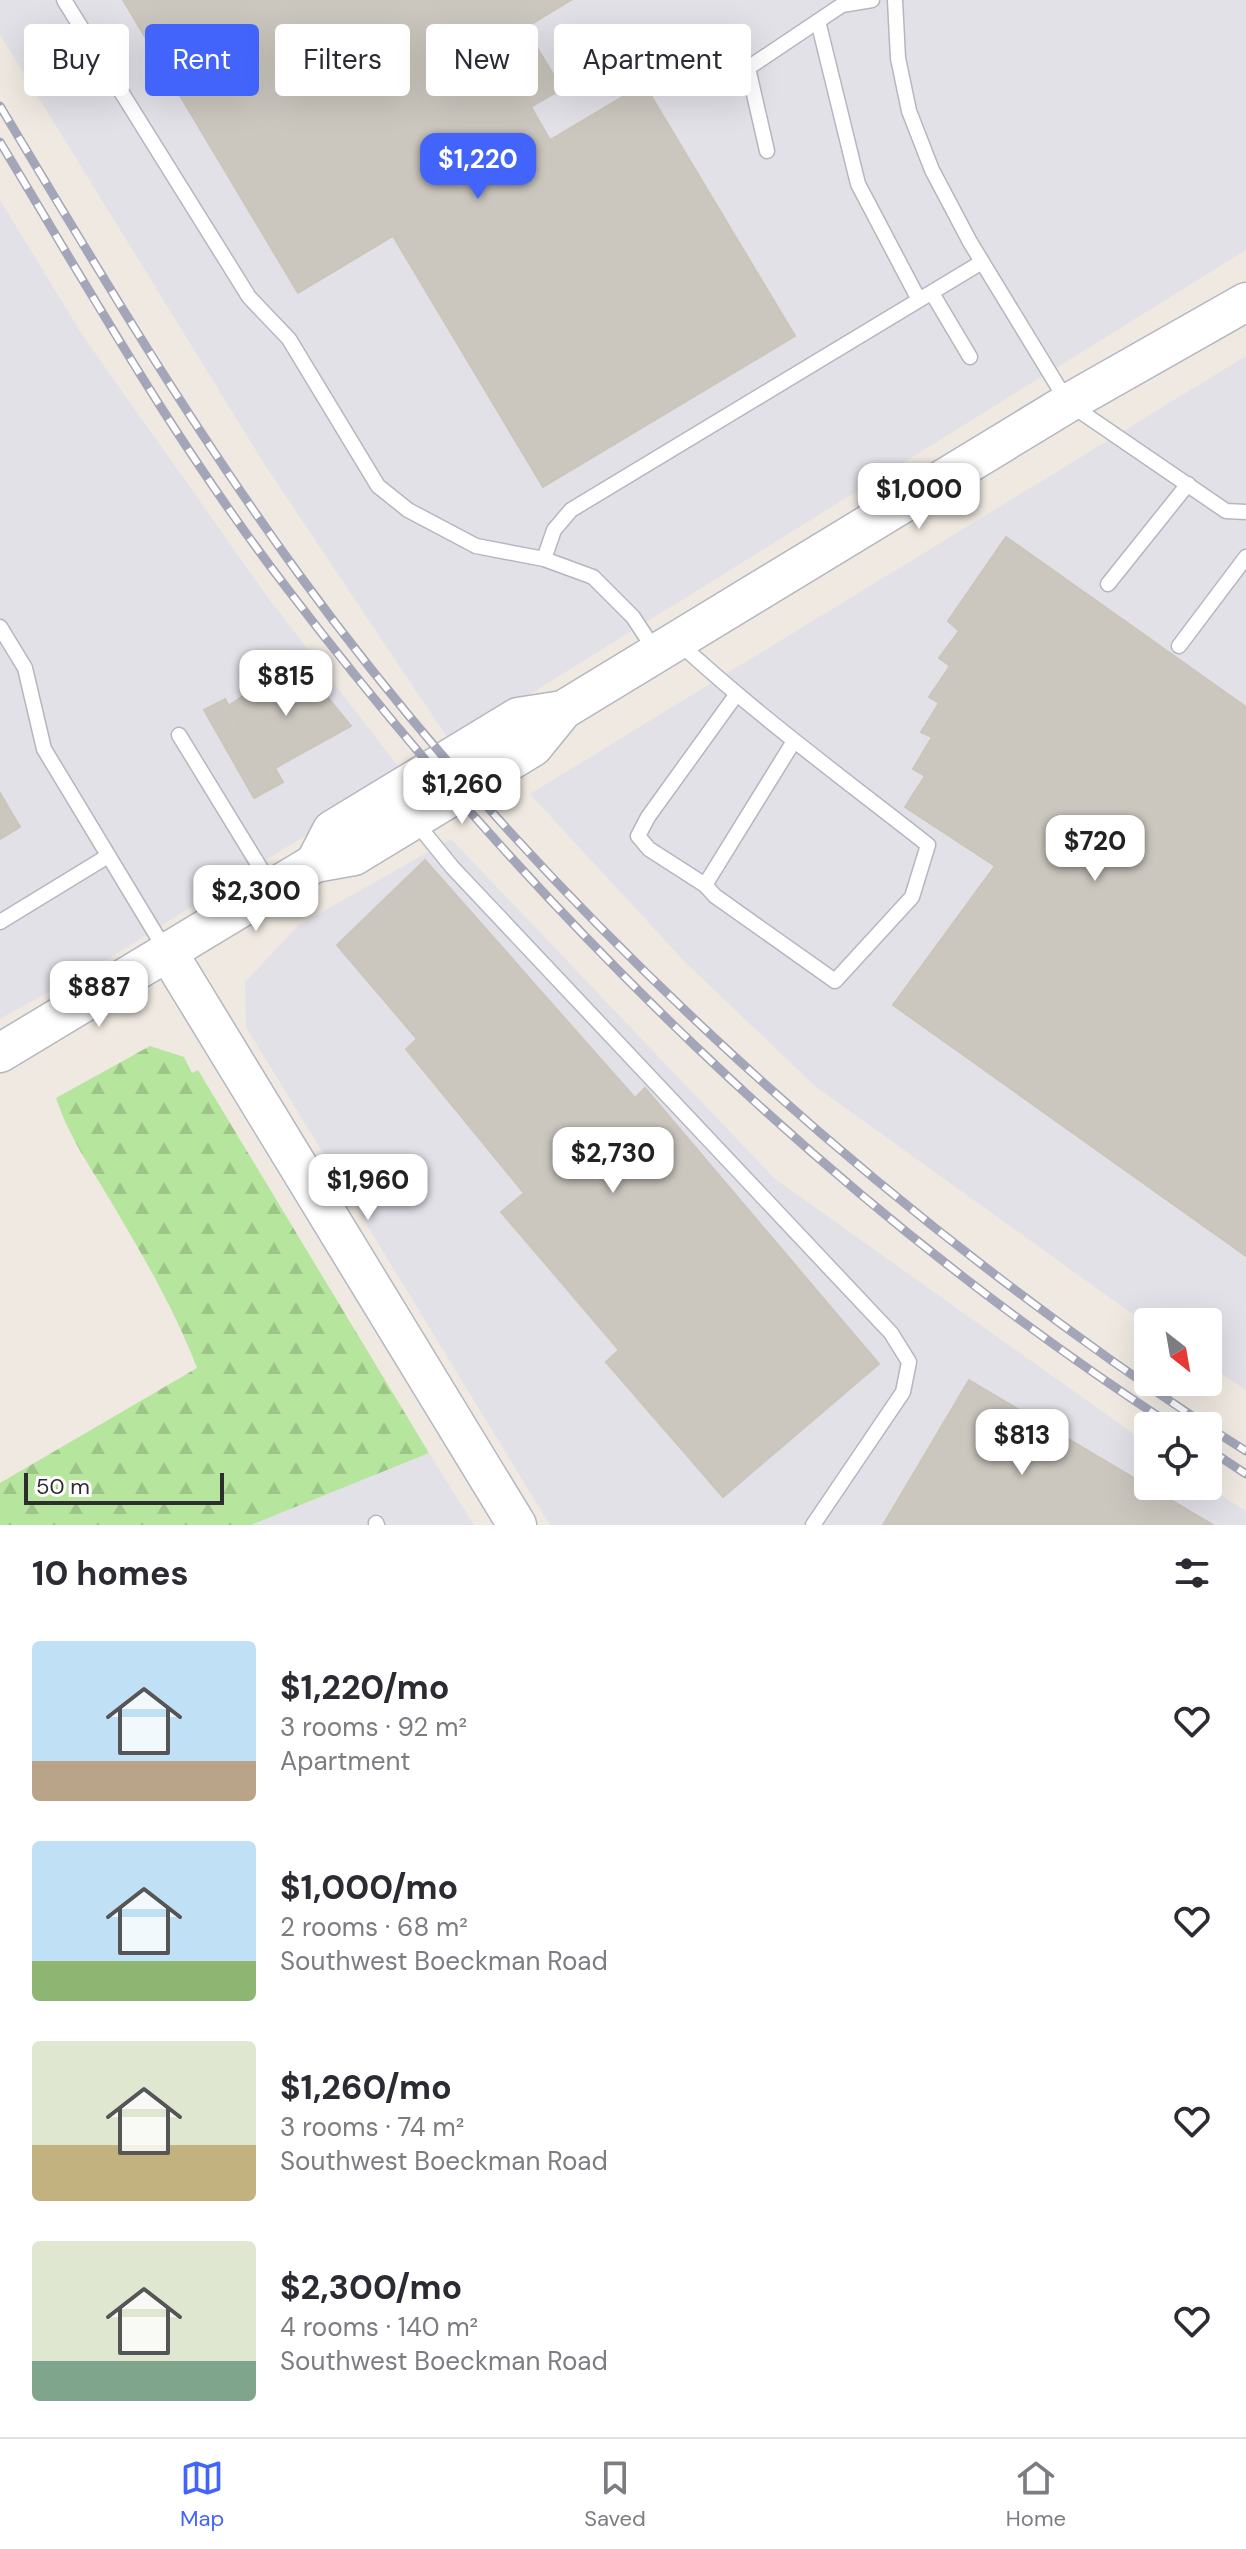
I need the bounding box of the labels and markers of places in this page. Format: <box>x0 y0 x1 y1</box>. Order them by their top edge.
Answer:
pin: $1,220 <box>413 133 543 201</box>
pin: $1,000 <box>854 463 984 531</box>
pin: $815 <box>239 650 333 718</box>
pin: $1,260 <box>397 758 527 826</box>
pin: $720 <box>1048 815 1142 883</box>
pin: $2,300 <box>191 865 321 933</box>
pin: $887 <box>52 961 146 1029</box>
pin: $2,730 <box>548 1127 678 1195</box>
pin: $1,960 <box>303 1154 433 1222</box>
pin: $813 <box>975 1409 1069 1477</box>

